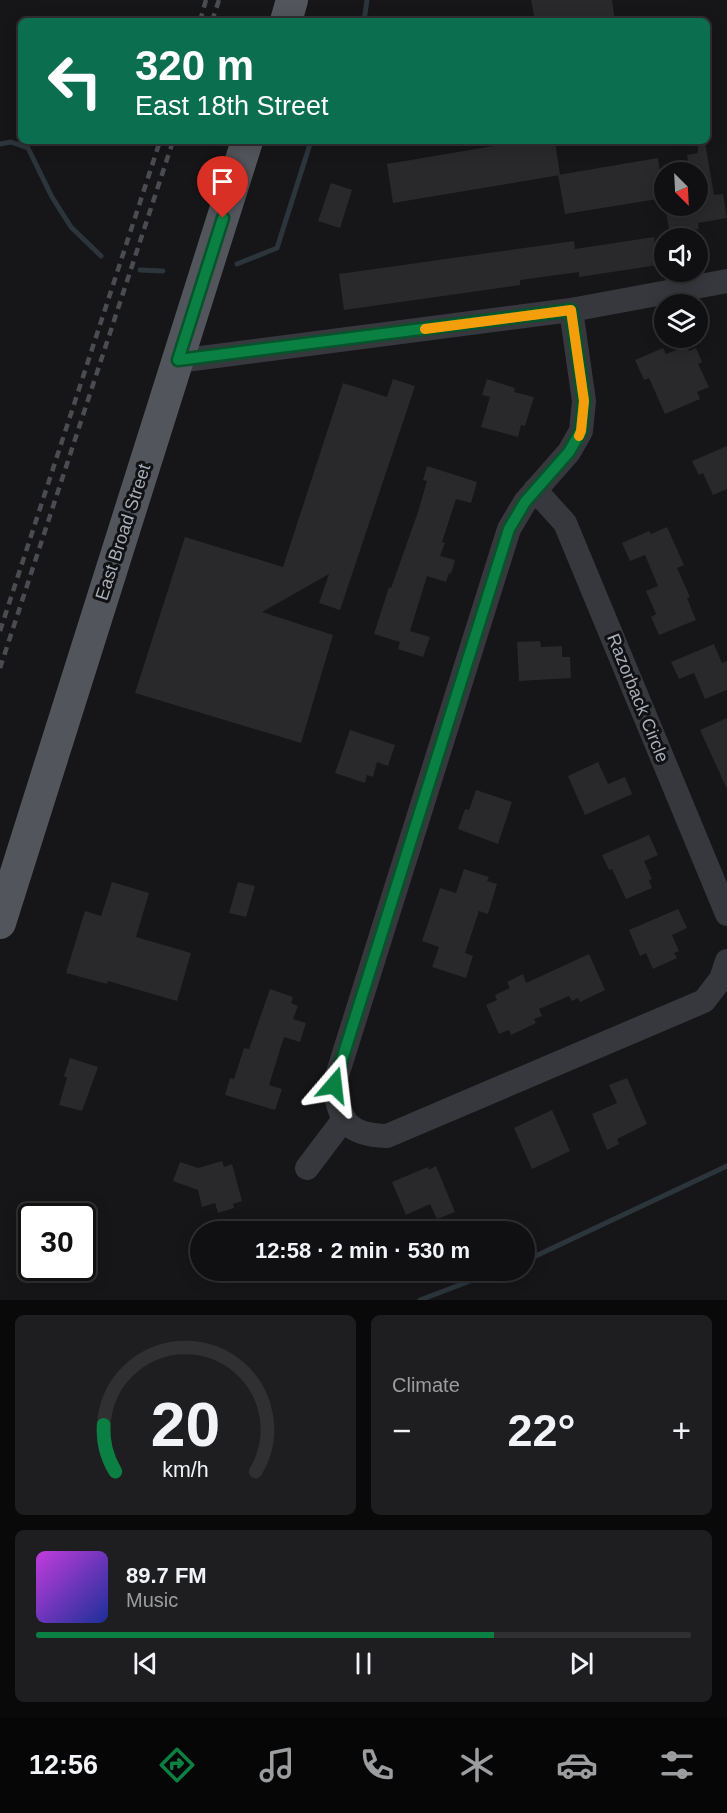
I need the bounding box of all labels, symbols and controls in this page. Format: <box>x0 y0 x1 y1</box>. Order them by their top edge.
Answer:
icon: left <box>36 42 114 120</box>
text: 320 m <box>135 42 254 89</box>
text: East 18th Street <box>135 91 329 121</box>
pin <box>197 156 248 218</box>
north arrow <box>654 162 708 216</box>
map controls <box>654 162 708 348</box>
icon: arrive <box>206 165 239 198</box>
button: sound <box>654 228 708 282</box>
button: layers <box>654 294 708 348</box>
street label: East Broad Street <box>92 461 154 603</box>
street label: Razorback Circle <box>603 631 673 765</box>
position arrow <box>302 1053 366 1117</box>
speed limit sign: 30 <box>18 1203 96 1281</box>
text: 12:58 · 2 min · 530 m <box>255 1238 470 1263</box>
text: Climate <box>392 1374 460 1396</box>
text: 20 <box>151 1390 220 1459</box>
text: 22° <box>507 1405 576 1456</box>
text: − <box>392 1412 411 1449</box>
text: + <box>672 1412 691 1449</box>
text: km/h <box>162 1458 209 1482</box>
text: 89.7 FM <box>126 1563 207 1588</box>
text: Music <box>126 1589 178 1611</box>
icon: previous <box>129 1647 162 1680</box>
icon: pause <box>347 1647 380 1680</box>
icon: next <box>565 1647 598 1680</box>
icon: directions <box>156 1744 198 1786</box>
icon: music <box>256 1744 298 1786</box>
icon: phone <box>356 1744 398 1786</box>
icon: climate <box>456 1744 498 1786</box>
icon: car <box>556 1744 598 1786</box>
icon: filters <box>656 1744 698 1786</box>
text: 12:56 <box>29 1750 98 1780</box>

